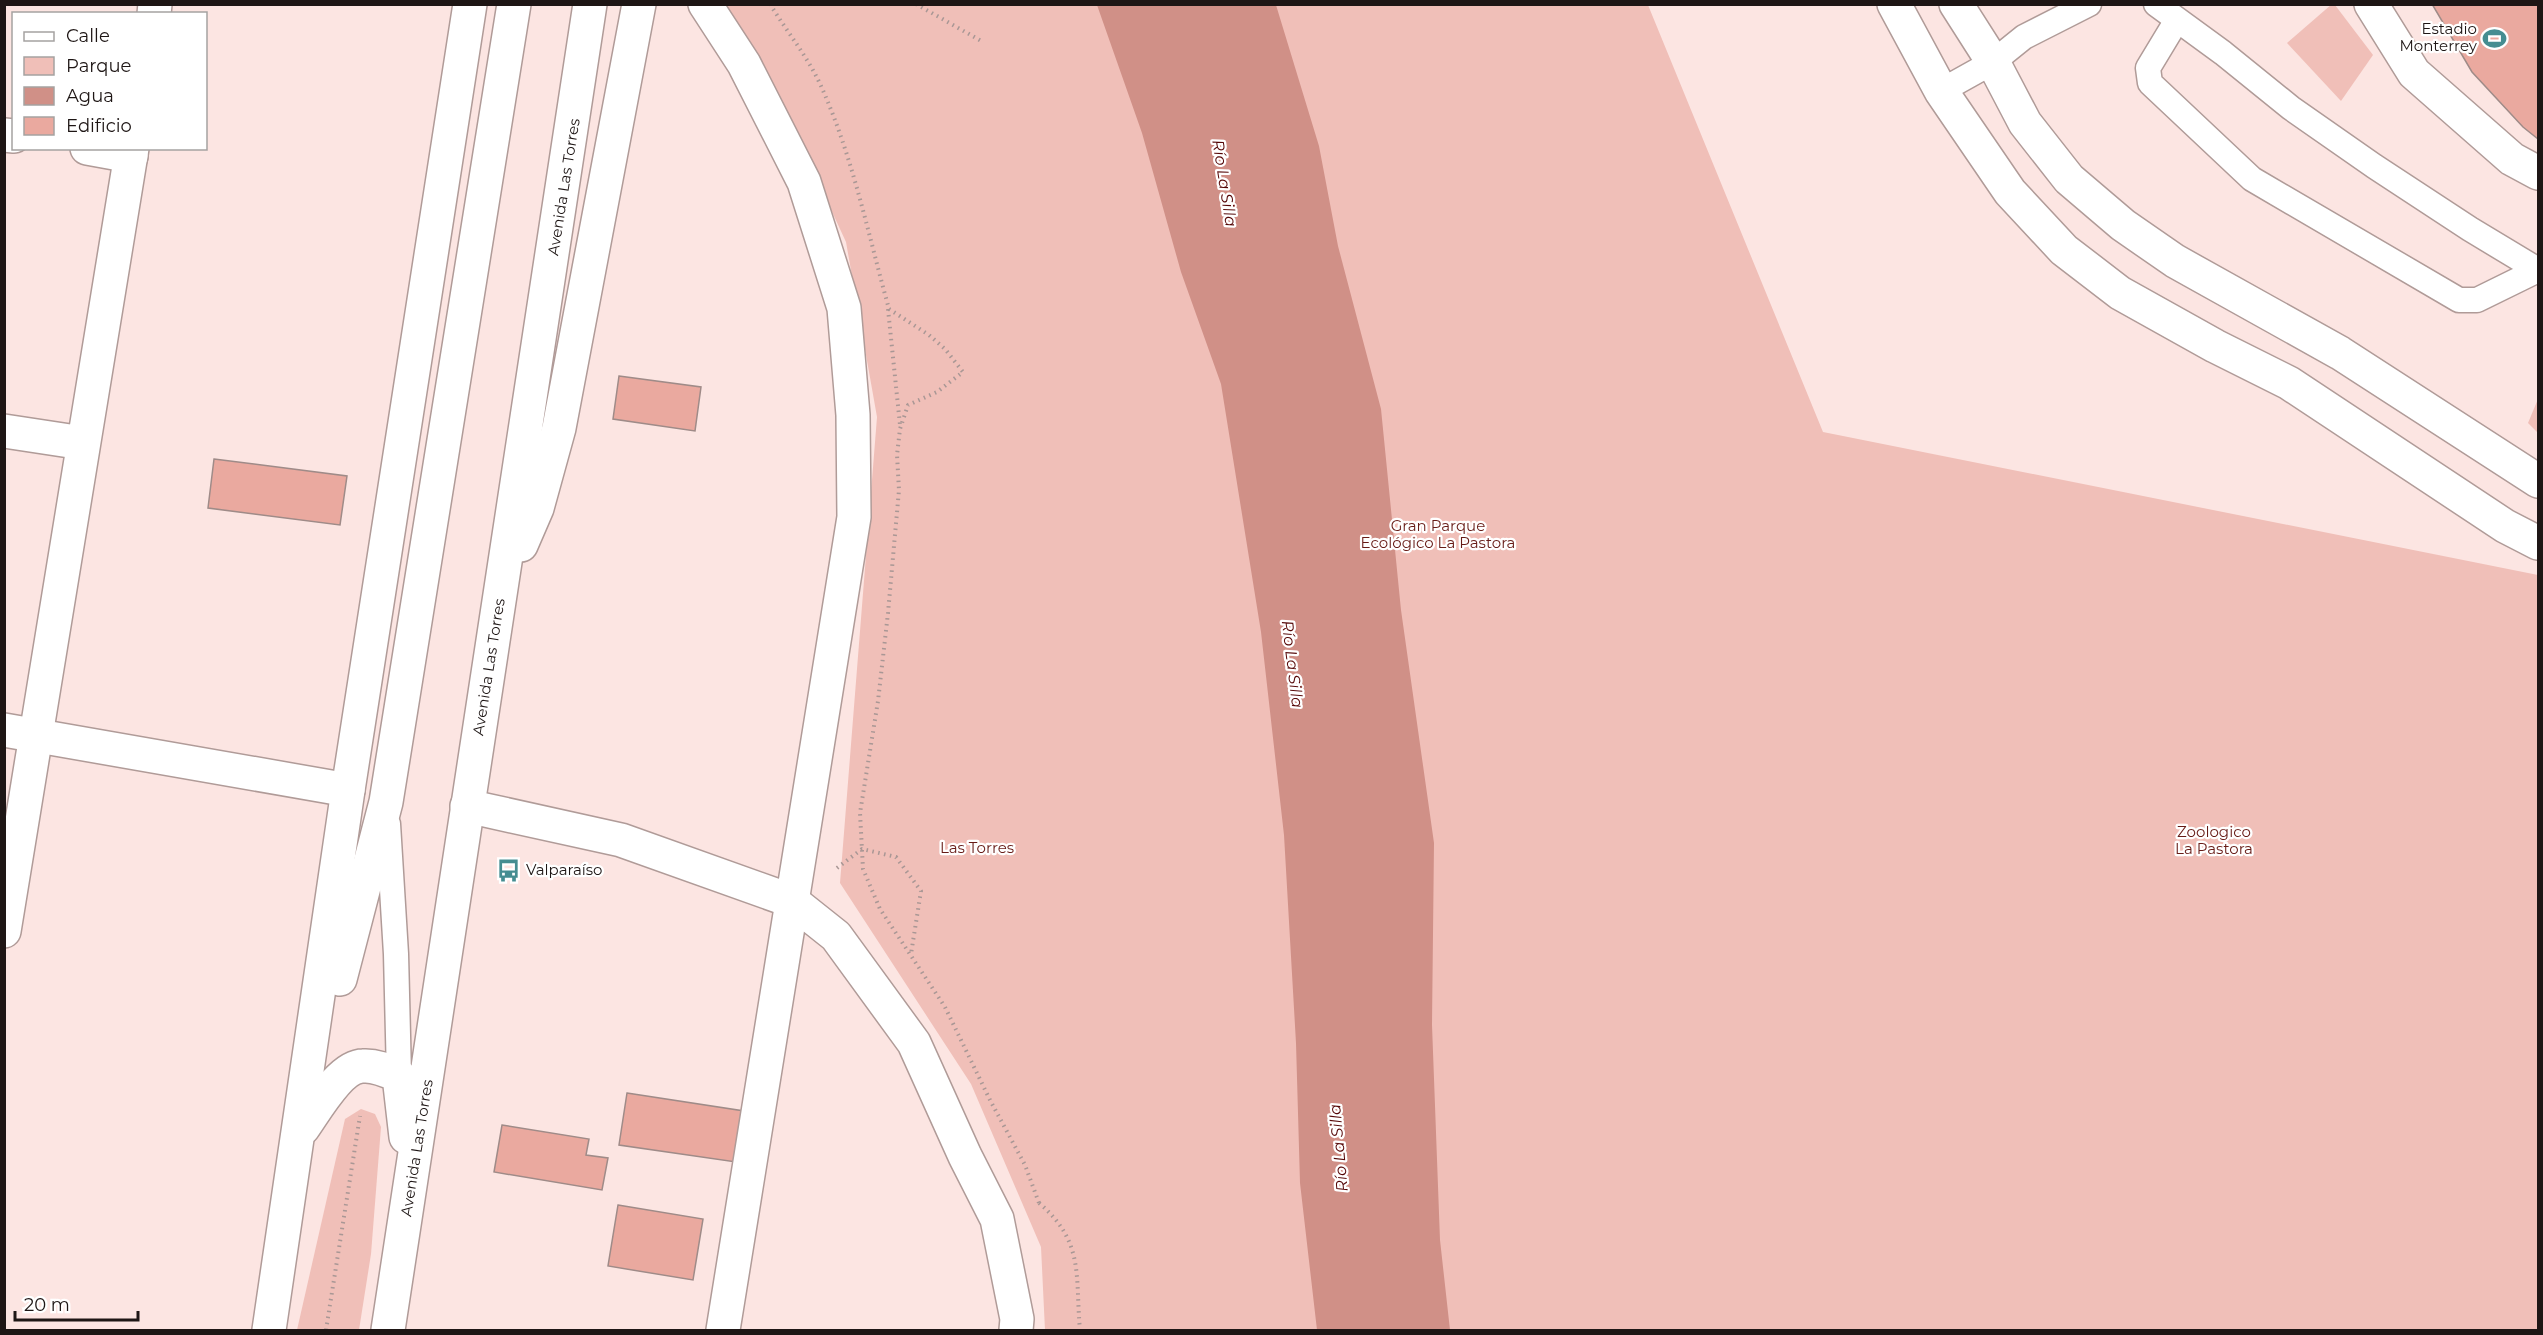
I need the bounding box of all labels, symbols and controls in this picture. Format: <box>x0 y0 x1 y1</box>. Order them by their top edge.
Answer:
legend <box>12 12 207 150</box>
place label: Estadio Monterrey <box>2399 19 2478 55</box>
text: Calle <box>66 25 110 47</box>
sports icon: Estadio Monterrey <box>2482 25 2508 51</box>
text: Parque <box>66 55 132 77</box>
text: Agua <box>66 85 114 107</box>
text: Edificio <box>66 115 132 137</box>
street label: Avenida Las Torres <box>543 117 584 257</box>
water label: Río La Silla <box>1208 138 1241 228</box>
park label: Gran Parque Ecológico La Pastora <box>1361 516 1515 552</box>
street label: Avenida Las Torres <box>468 597 509 737</box>
water label: Río La Silla <box>1278 619 1307 709</box>
park label: Zoologico La Pastora <box>2175 822 2253 858</box>
park label: Las Torres <box>940 838 1014 857</box>
bus stop icon: Valparaíso <box>495 857 521 883</box>
place label: Valparaíso <box>526 860 603 879</box>
street label: Avenida Las Torres <box>396 1078 437 1218</box>
water label: Río La Silla <box>1325 1103 1352 1193</box>
scale bar <box>15 1284 138 1322</box>
text: 20 m <box>24 1294 70 1316</box>

